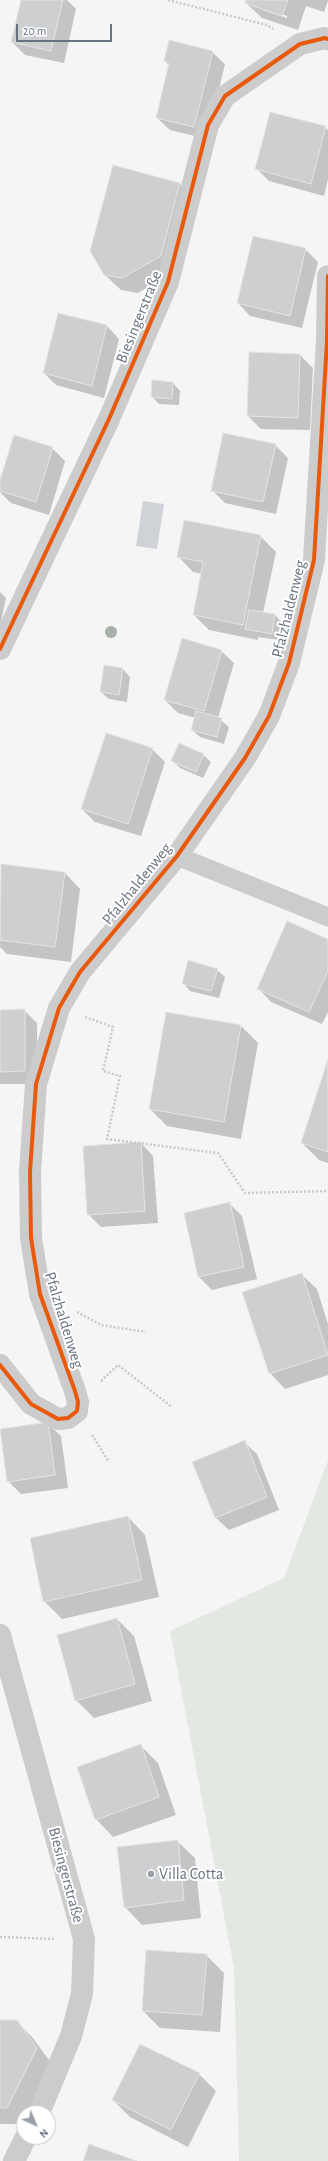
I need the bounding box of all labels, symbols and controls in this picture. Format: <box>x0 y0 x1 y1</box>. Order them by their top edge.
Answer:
scale bar <box>18 16 114 42</box>
text: 20 m <box>23 25 46 37</box>
street label: Biesingerstraße <box>112 268 166 366</box>
street label: Pfalzhaldenweg <box>268 558 310 660</box>
street label: Pfalzhaldenweg <box>98 839 176 929</box>
street label: Pfalzhaldenweg <box>40 1269 88 1371</box>
street label: Biesingerstraße <box>44 1825 88 1925</box>
place label: Villa Cotta <box>159 1864 223 1884</box>
marker: Villa Cotta <box>146 1869 156 1879</box>
north arrow <box>16 2105 56 2145</box>
text: N <box>37 2127 51 2140</box>

